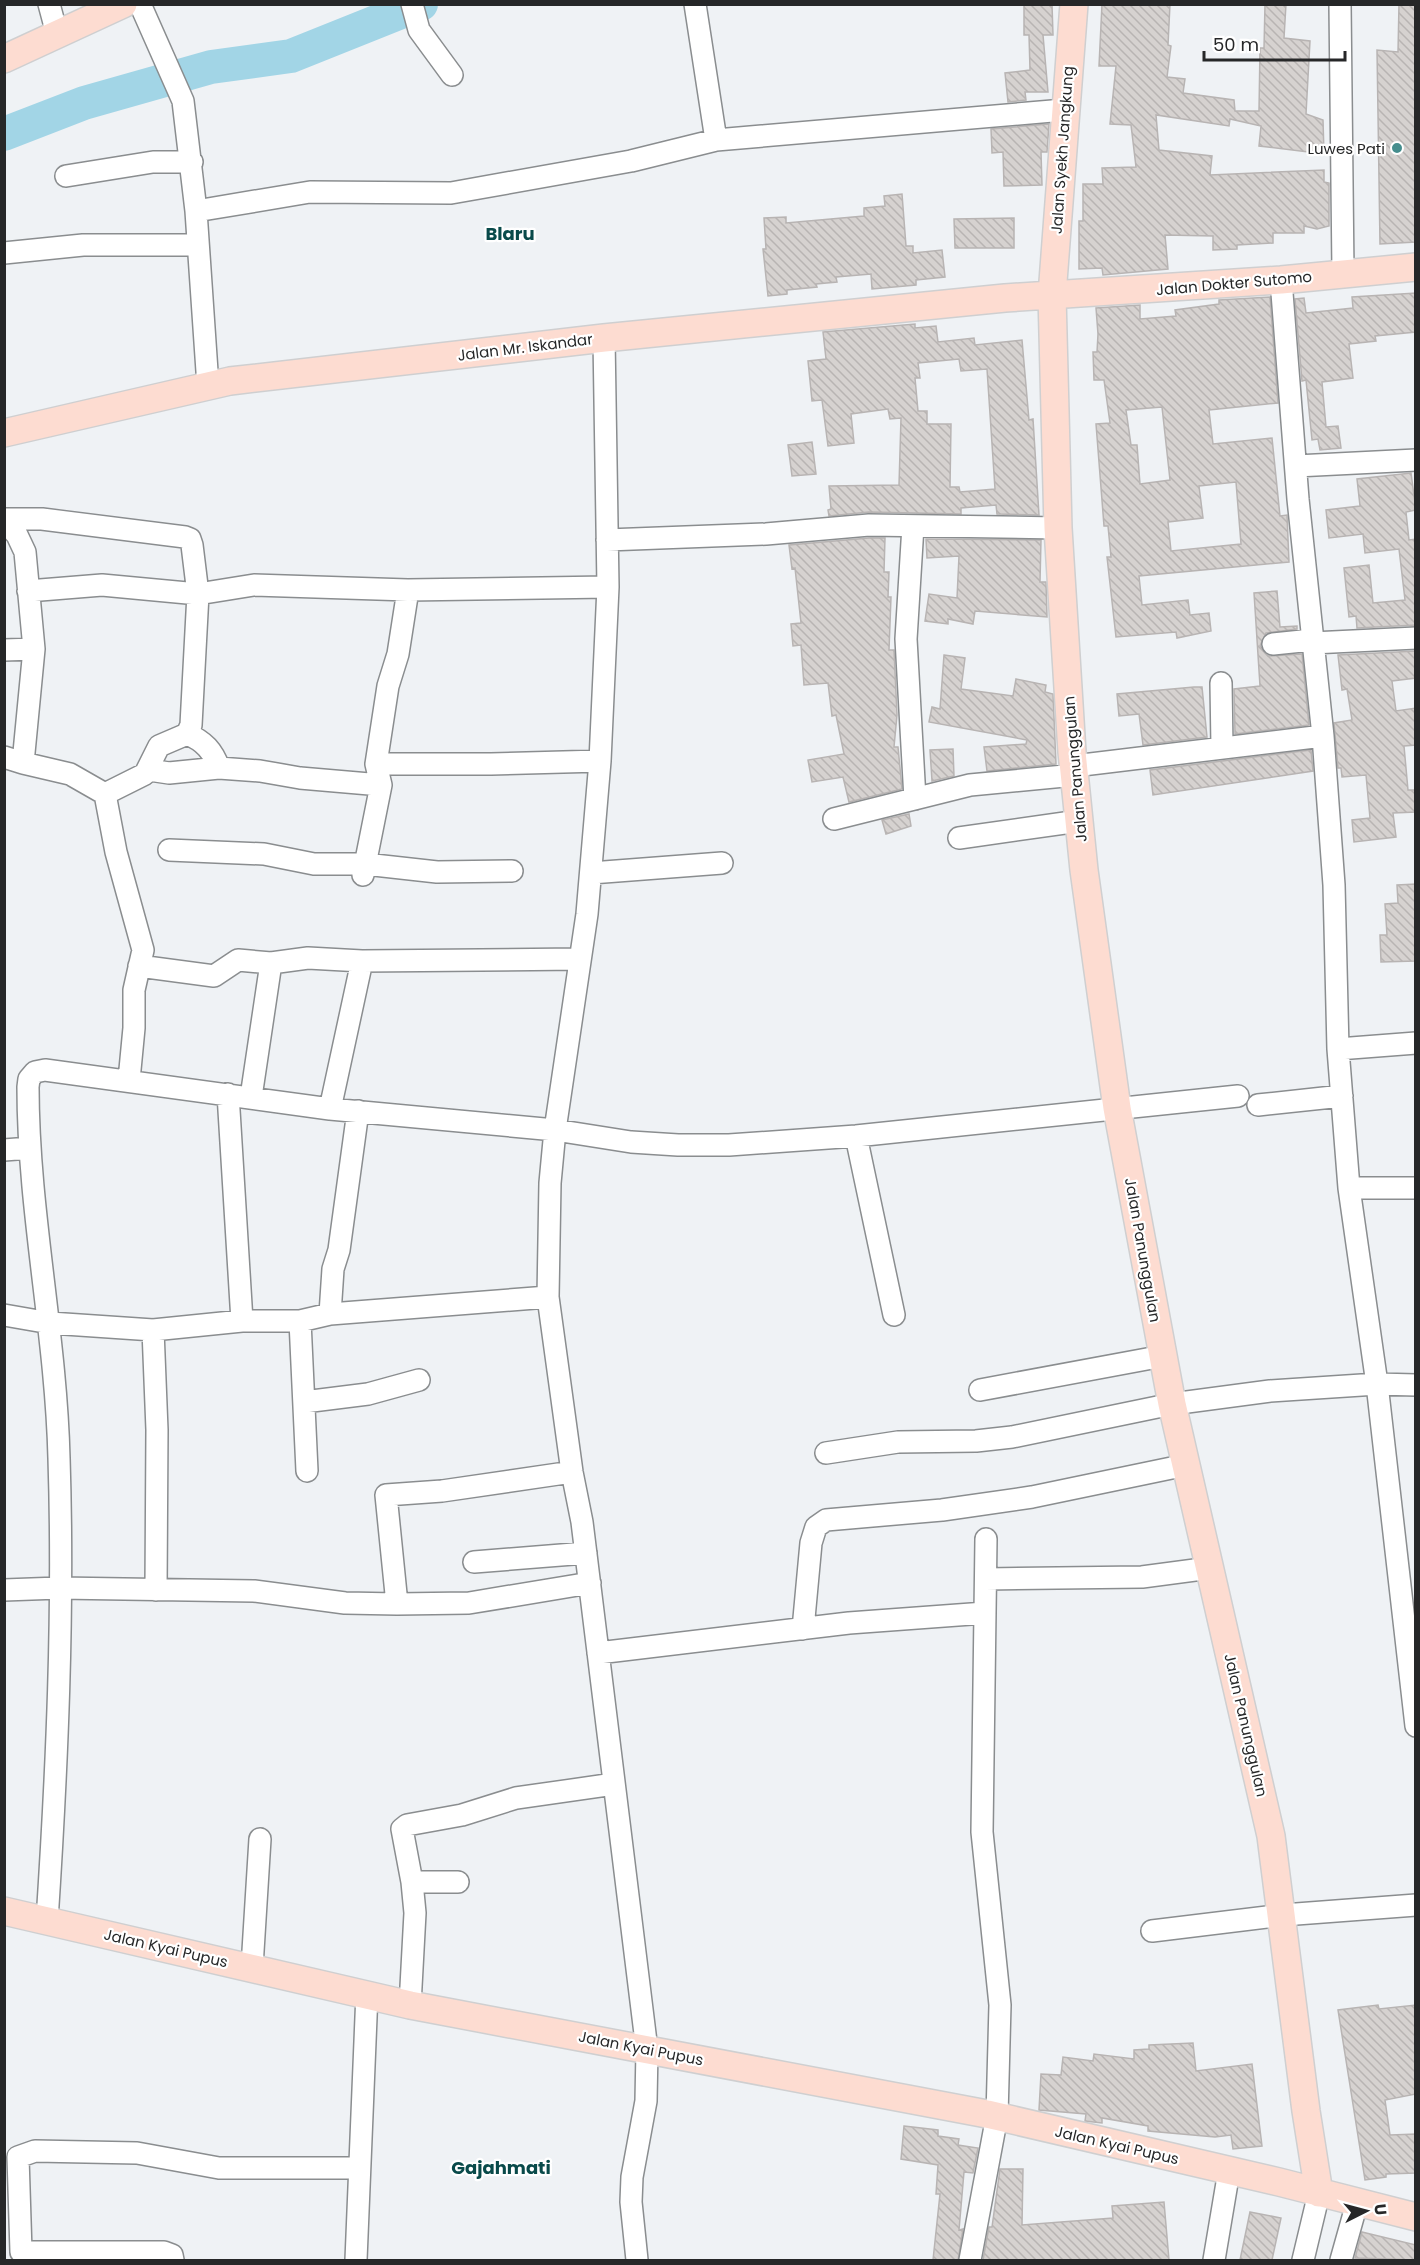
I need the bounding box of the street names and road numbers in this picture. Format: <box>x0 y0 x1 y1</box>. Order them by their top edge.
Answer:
street label: Jalan Syekh Jangkung <box>1046 65 1078 235</box>
street label: Jalan Dokter Sutomo <box>1155 266 1313 300</box>
street label: Jalan Mr. Iskandar <box>456 328 594 366</box>
street label: Jalan Panunggulan <box>1058 695 1092 843</box>
street label: Jalan Panunggulan <box>1120 1176 1166 1324</box>
street label: Jalan Panunggulan <box>1219 1651 1273 1799</box>
street label: Jalan Kyai Pupus <box>102 1924 230 1973</box>
street label: Jalan Kyai Pupus <box>577 2026 705 2070</box>
street label: Jalan Kyai Pupus <box>1053 2121 1181 2170</box>

